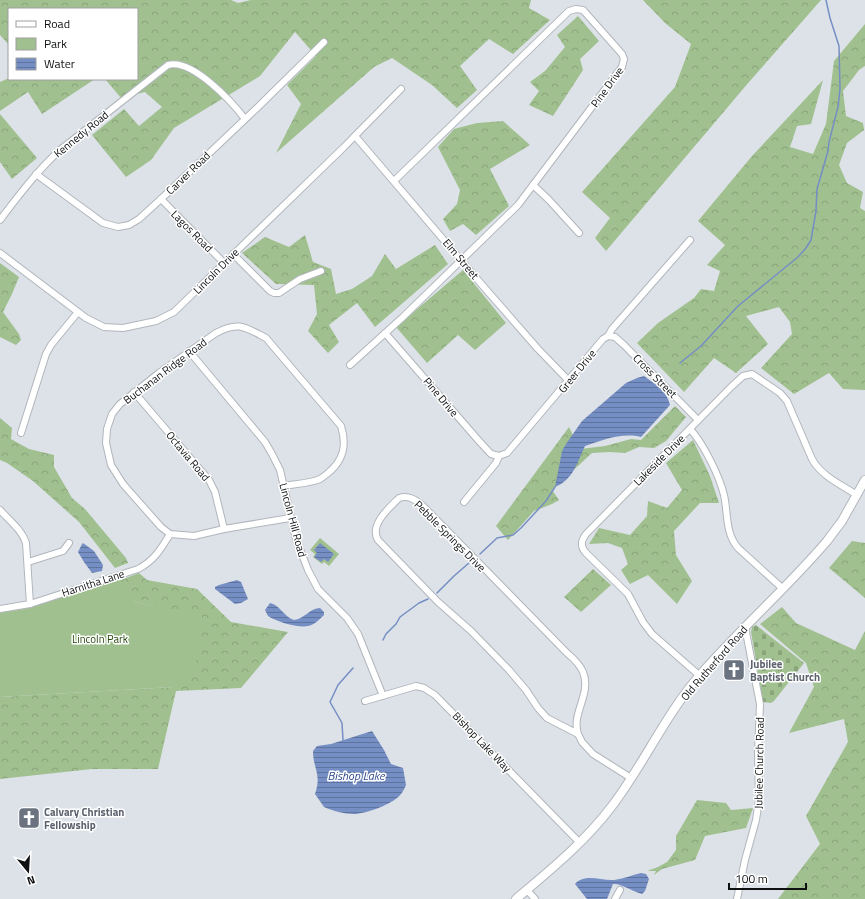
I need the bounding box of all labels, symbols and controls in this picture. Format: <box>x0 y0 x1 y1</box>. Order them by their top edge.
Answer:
legend <box>8 8 138 80</box>
text: Road <box>44 14 70 33</box>
text: Park <box>44 34 67 53</box>
text: Water <box>44 54 75 73</box>
street label: Pine Drive <box>587 63 628 111</box>
street label: Kennedy Road <box>50 107 112 161</box>
street label: Carver Road <box>162 148 214 198</box>
street label: Lagos Road <box>167 206 217 256</box>
street label: Elm Street <box>439 235 483 283</box>
street label: Lincoln Drive <box>189 244 243 298</box>
street label: Buchanan Ridge Road <box>120 334 210 408</box>
street label: Greer Drive <box>554 345 600 396</box>
street label: Cross Street <box>629 350 681 402</box>
street label: Pine Drive <box>420 374 462 420</box>
street label: Octavia Road <box>162 428 214 485</box>
street label: Lakeside Drive <box>630 430 689 489</box>
street label: Lincoln Hill Road <box>275 481 311 559</box>
street label: Pebble Springs Drive <box>411 497 490 576</box>
street label: Harnitha Lane <box>60 565 127 601</box>
street label: Old Rutherford Road <box>677 622 751 704</box>
park label: Lincoln Park <box>72 631 129 647</box>
place label: Jubilee Baptist Church <box>750 656 820 685</box>
church icon: Jubilee Baptist Church <box>721 657 747 683</box>
street label: Bishop Lake Way <box>449 708 515 776</box>
street label: Jubilee Church Road <box>750 717 768 809</box>
water label: Bishop Lake <box>328 766 386 785</box>
place label: Calvary Christian Fellowship <box>44 804 124 833</box>
church icon: Calvary Christian Fellowship <box>16 805 42 831</box>
north arrow <box>8 851 48 891</box>
scale bar <box>729 865 806 891</box>
text: 100 m <box>735 869 768 888</box>
text: N <box>25 872 37 889</box>

